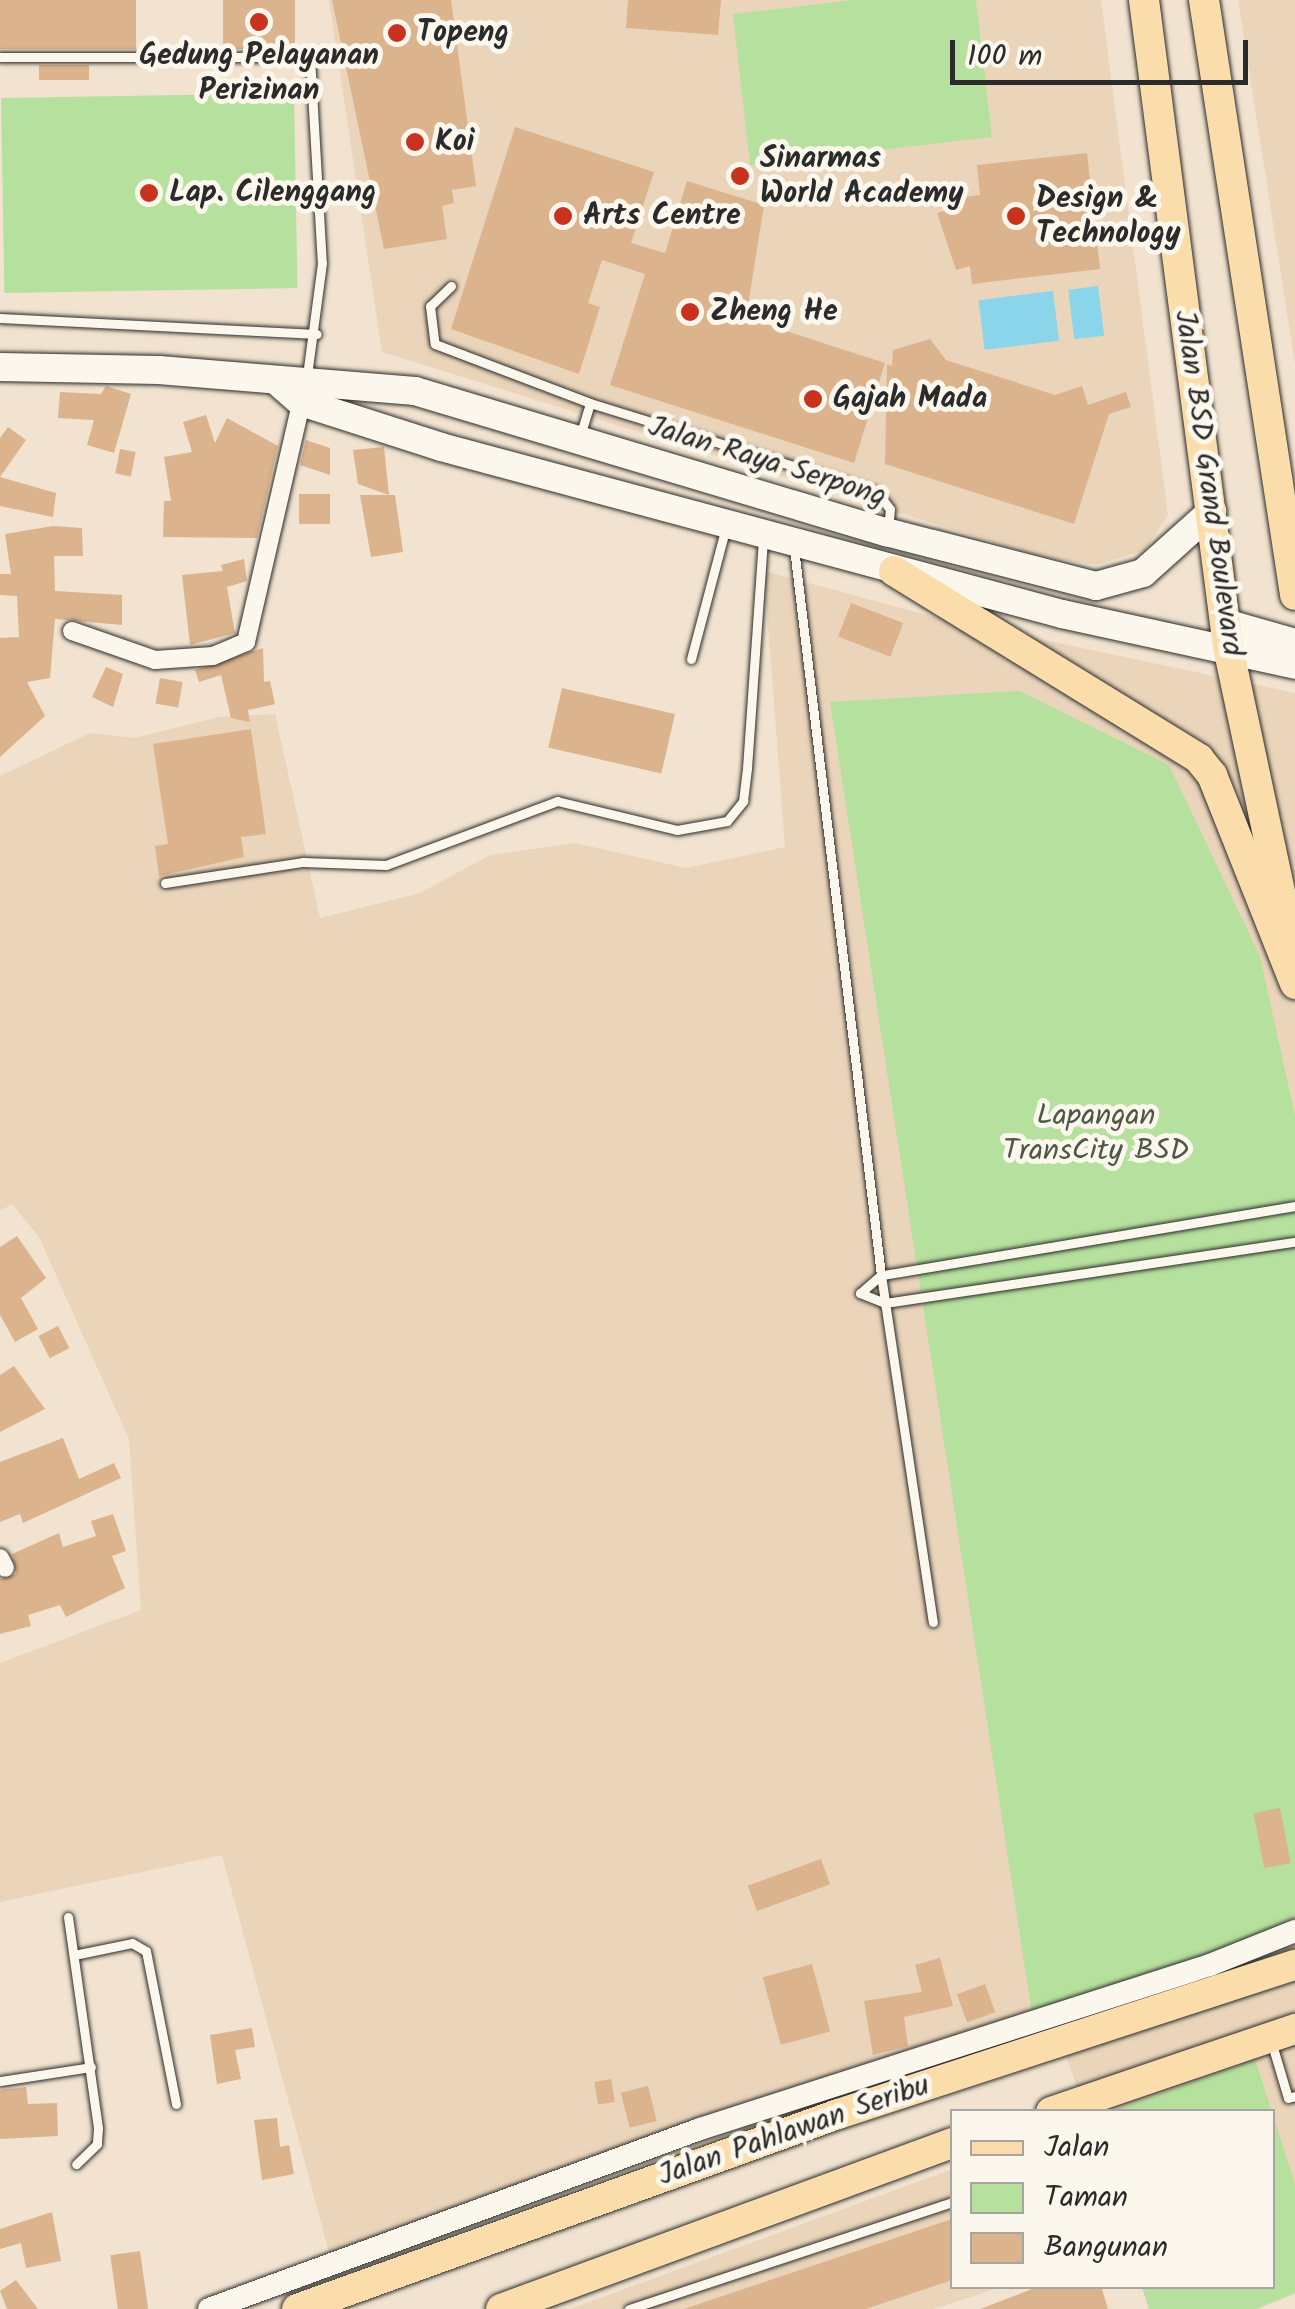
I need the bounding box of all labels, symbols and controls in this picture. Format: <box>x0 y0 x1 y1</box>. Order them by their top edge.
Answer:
marker: Gedung Pelayanan Perizinan <box>248 11 270 33</box>
place label: Topeng <box>417 15 509 51</box>
scale bar <box>955 20 1252 82</box>
marker: Topeng <box>386 22 408 44</box>
text: 100 m <box>967 33 1042 81</box>
place label: Gedung Pelayanan Perizinan <box>139 38 379 108</box>
place label: Koi <box>435 124 475 160</box>
marker: Koi <box>404 131 426 153</box>
place label: Sinarmas World Academy <box>760 141 964 212</box>
marker: Sinarmas World Academy <box>729 165 751 187</box>
place label: Lap. Cilenggang <box>169 175 376 211</box>
place label: Design & Technology <box>1036 181 1181 252</box>
marker: Lap. Cilenggang <box>138 182 160 204</box>
place label: Arts Centre <box>583 198 741 234</box>
marker: Arts Centre <box>552 205 574 227</box>
marker: Design & Technology <box>1005 205 1027 227</box>
place label: Zheng He <box>710 294 838 330</box>
marker: Zheng He <box>679 301 701 323</box>
street label: Jalan BSD Grand Boulevard <box>1166 308 1250 658</box>
place label: Gajah Mada <box>833 381 987 417</box>
marker: Gajah Mada <box>802 388 824 410</box>
street label: Jalan Raya Serpong <box>644 409 890 515</box>
park label: Lapangan TransCity BSD <box>1003 1098 1189 1168</box>
street label: Jalan Pahlawan Seribu <box>654 2068 934 2194</box>
legend <box>950 2109 1275 2289</box>
text: Jalan <box>1044 2124 1110 2172</box>
text: Taman <box>1044 2174 1128 2222</box>
text: Bangunan <box>1044 2224 1168 2272</box>

